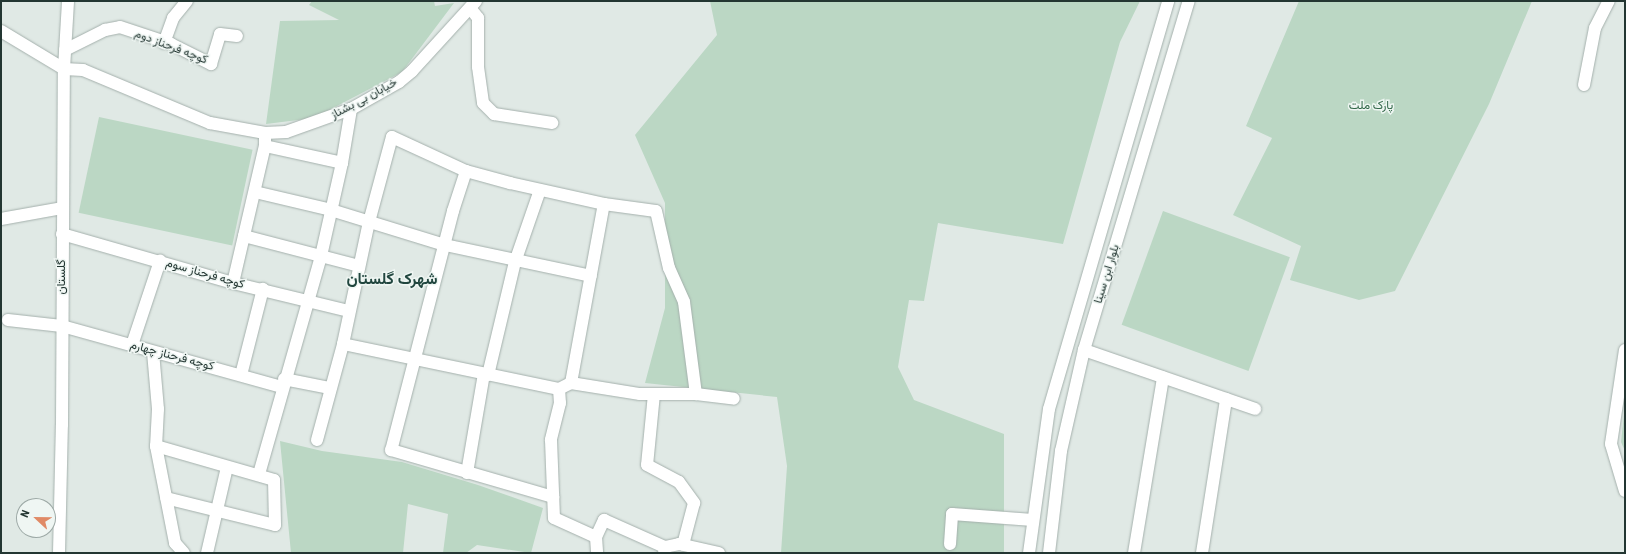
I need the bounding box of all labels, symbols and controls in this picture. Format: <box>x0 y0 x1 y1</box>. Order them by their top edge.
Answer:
street label: کوچه فرحناز دوم <box>132 26 210 68</box>
street label: خیابان بی بشناز <box>328 75 400 123</box>
park label: پارک ملت <box>1349 99 1393 113</box>
street label: بلوار ابن سینا <box>1091 243 1123 305</box>
street label: کوچه فرحناز سوم <box>164 256 246 292</box>
street label: گلستان <box>55 259 69 295</box>
district label: شهرک گلستان <box>346 269 438 289</box>
street label: کوچه فرحناز چهارم <box>128 338 216 374</box>
north arrow <box>16 498 56 538</box>
text: N <box>18 508 33 519</box>

